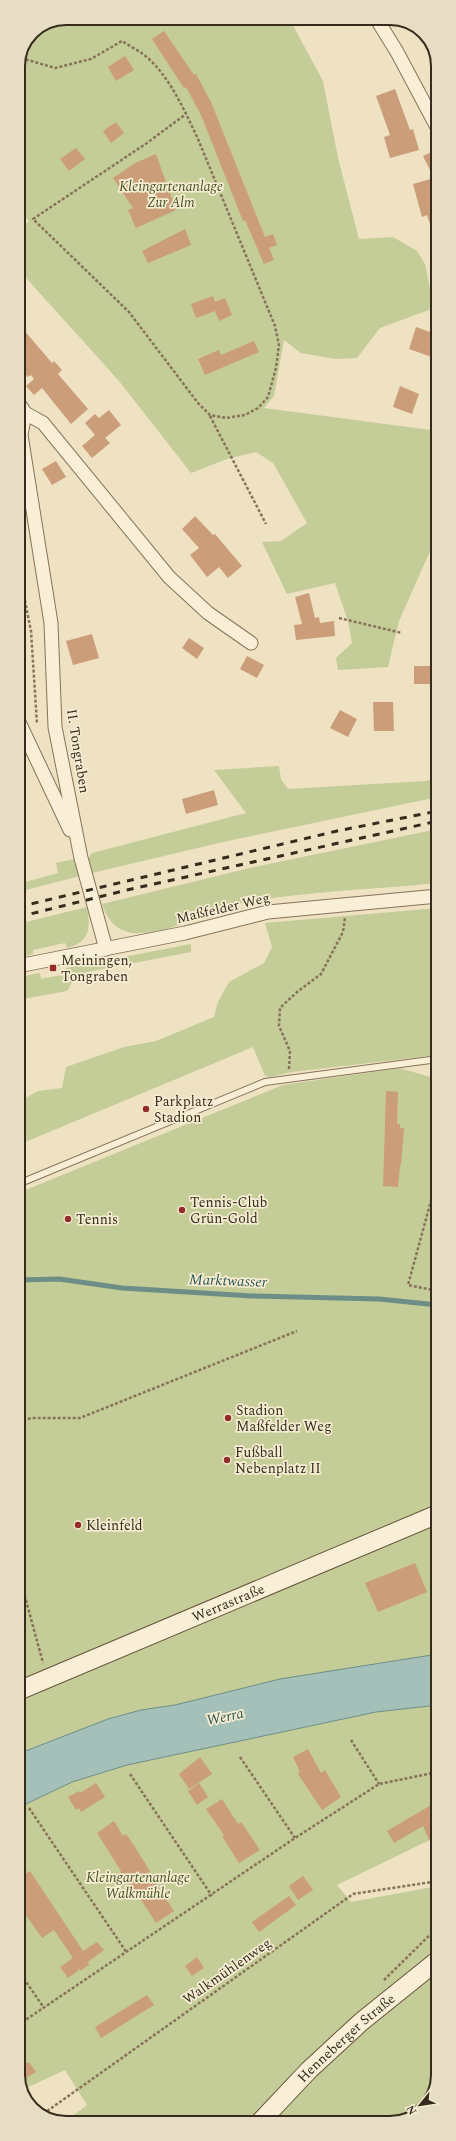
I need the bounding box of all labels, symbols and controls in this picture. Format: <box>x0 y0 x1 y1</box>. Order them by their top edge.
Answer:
park label: Kleingartenanlage Zur Alm <box>119 176 223 213</box>
street label: II. Tongraben <box>61 707 95 795</box>
street label: Maßfelder Weg <box>174 887 272 929</box>
place label: Meiningen, Tongraben <box>61 950 132 987</box>
marker: Meiningen, Tongraben <box>48 963 58 973</box>
place label: Parkplatz Stadion <box>154 1091 213 1128</box>
marker: Parkplatz Stadion <box>141 1104 151 1114</box>
place label: Tennis-Club Grün-Gold <box>190 1192 268 1229</box>
marker: Tennis-Club Grün-Gold <box>177 1205 187 1215</box>
place label: Tennis <box>76 1209 118 1230</box>
marker: Tennis <box>63 1214 73 1224</box>
water label: Marktwasser <box>189 1268 268 1294</box>
place label: Stadion Maßfelder Weg <box>236 1400 332 1437</box>
marker: Stadion Maßfelder Weg <box>223 1413 233 1423</box>
place label: Fußball Nebenplatz II <box>235 1442 321 1479</box>
marker: Fußball Nebenplatz II <box>222 1455 232 1465</box>
place label: Kleinfeld <box>86 1515 143 1536</box>
marker: Kleinfeld <box>73 1520 83 1530</box>
street label: Werrastraße <box>188 1578 268 1627</box>
water label: Werra <box>204 1702 246 1732</box>
park label: Kleingartenanlage Walkmühle <box>86 1867 190 1904</box>
street label: Walkmühlenweg <box>178 1933 276 2009</box>
street label: Henneberger Straße <box>292 1988 400 2087</box>
north arrow <box>400 2085 440 2125</box>
text: N <box>402 2102 421 2118</box>

